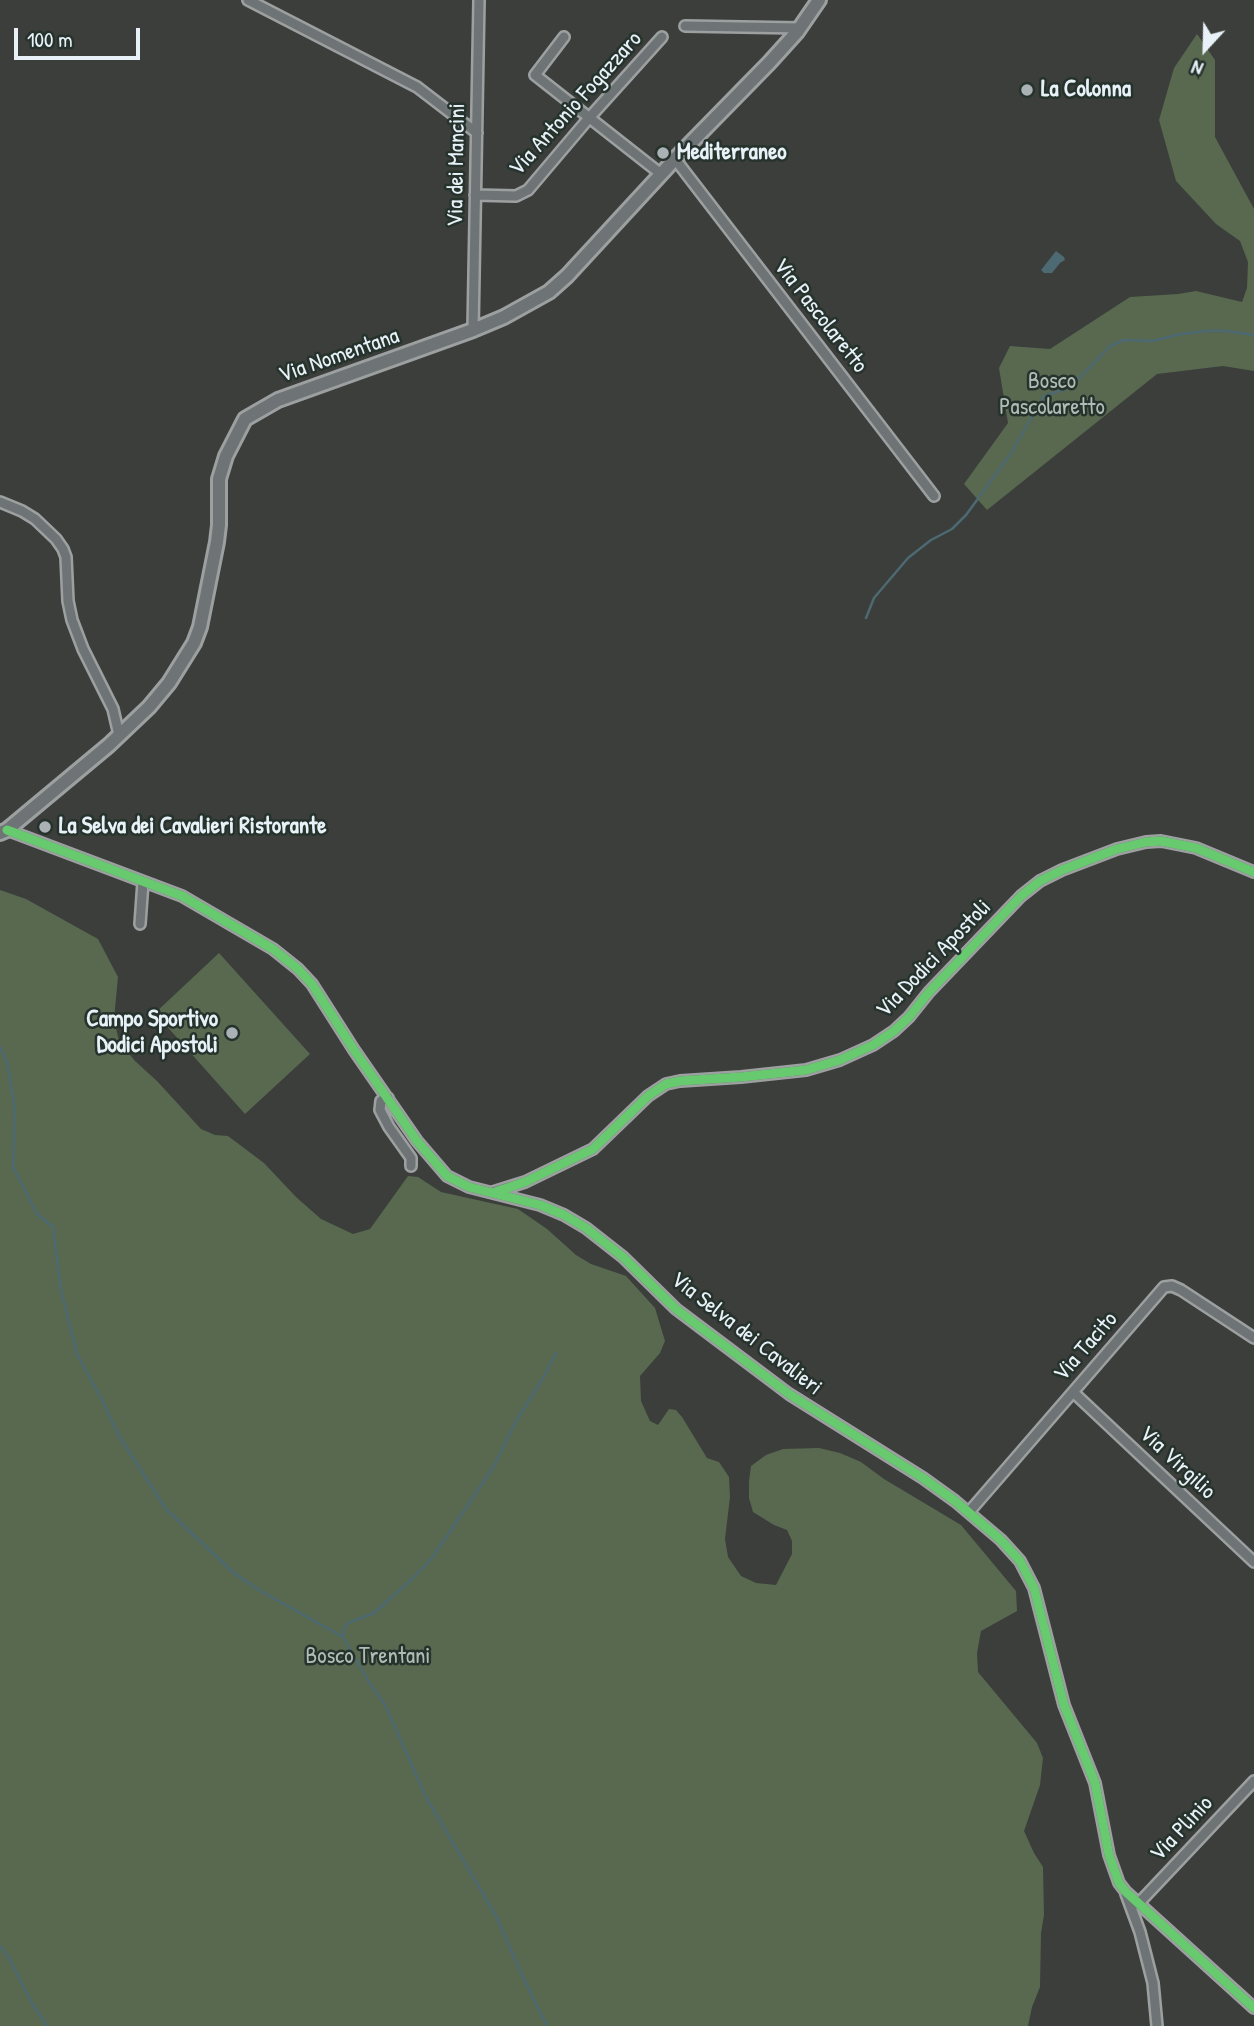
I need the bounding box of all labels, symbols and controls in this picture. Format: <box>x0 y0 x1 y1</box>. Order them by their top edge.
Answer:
scale bar <box>18 14 144 58</box>
north arrow <box>1170 14 1240 84</box>
text: 100 m <box>27 25 73 54</box>
street label: Via Antonio Fogazzaro <box>504 26 648 182</box>
text: N <box>1188 55 1207 82</box>
place label: La Colonna <box>1041 76 1131 104</box>
marker: La Colonna <box>1019 82 1035 98</box>
street label: Via dei Mancini <box>442 103 472 227</box>
place label: Mediterraneo <box>677 139 787 167</box>
marker: Mediterraneo <box>655 145 671 161</box>
street label: Via Pascolaretto <box>767 253 873 379</box>
street label: Via Nomentana <box>275 323 403 389</box>
park label: Bosco Pascolaretto <box>999 368 1105 422</box>
place label: La Selva dei Cavalieri Ristorante <box>59 813 326 841</box>
marker: La Selva dei Cavalieri Ristorante <box>37 819 53 835</box>
street label: Via Dodici Apostoli <box>871 894 997 1024</box>
place label: Campo Sportivo Dodici Apostoli <box>86 1006 218 1060</box>
marker: Campo Sportivo Dodici Apostoli <box>224 1025 240 1041</box>
street label: Via Selva dei Cavalieri <box>665 1266 827 1402</box>
street label: Via Tacito <box>1048 1306 1124 1388</box>
street label: Via Virgilio <box>1133 1420 1221 1506</box>
park label: Bosco Trentani <box>306 1643 430 1671</box>
street label: Via Plinio <box>1145 1791 1219 1867</box>

